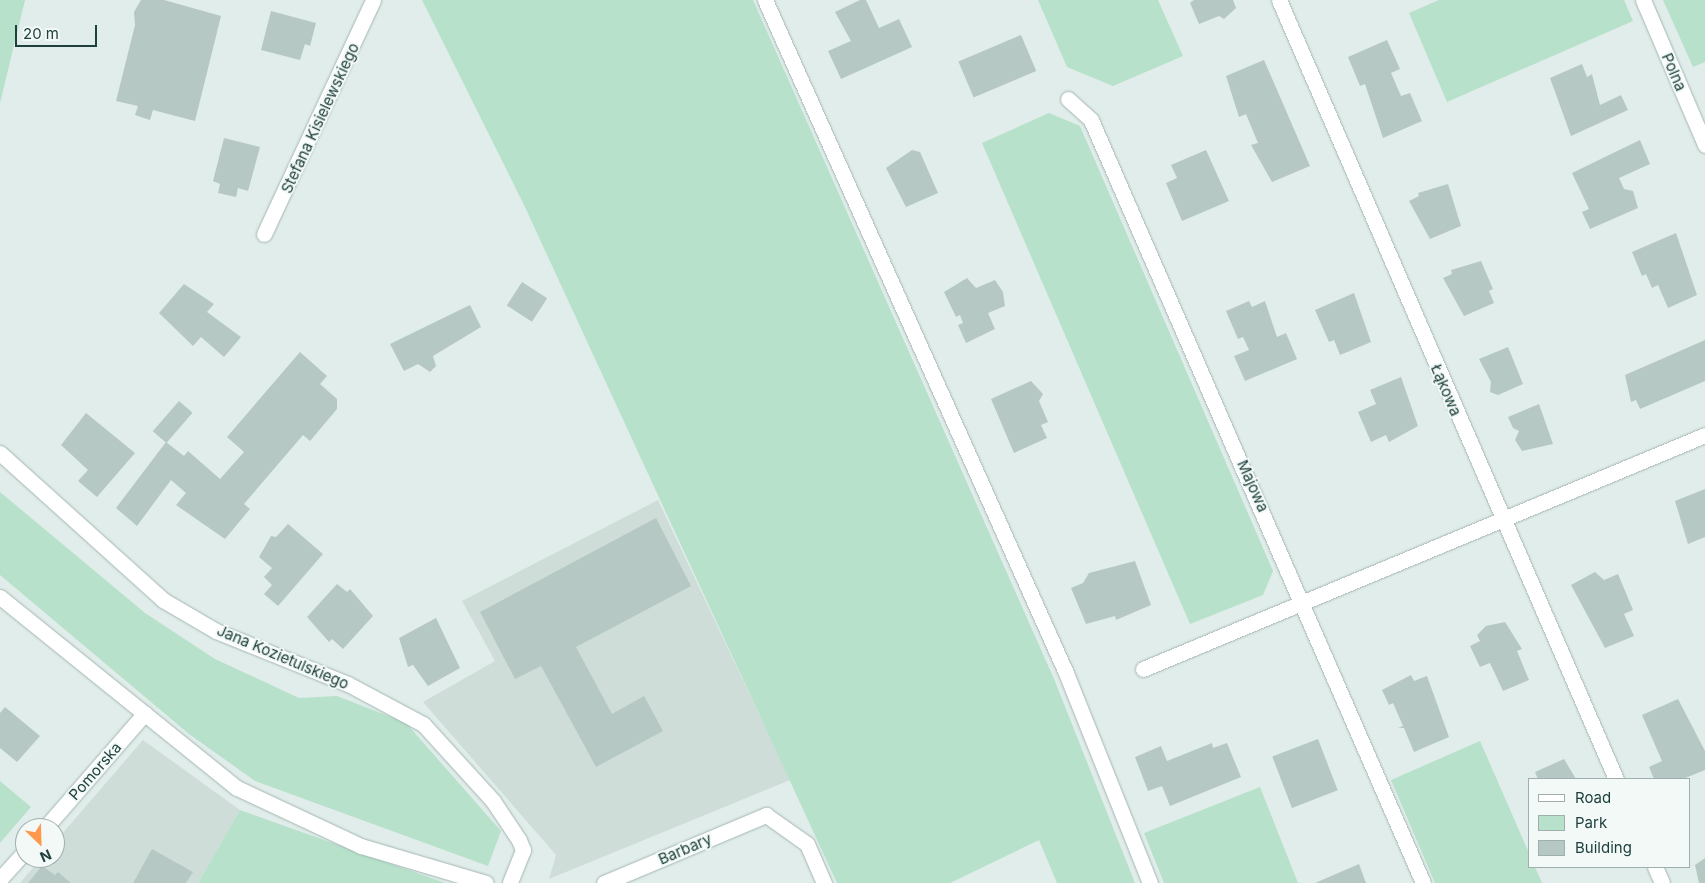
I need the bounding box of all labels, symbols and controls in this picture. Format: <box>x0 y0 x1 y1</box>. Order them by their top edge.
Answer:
scale bar <box>18 15 100 47</box>
text: 20 m <box>23 24 59 43</box>
street label: Stefana Kisielewskiego <box>277 40 363 196</box>
street label: Polna <box>1658 50 1690 94</box>
street label: Łąkowa <box>1427 361 1465 419</box>
street label: Majowa <box>1234 457 1272 515</box>
street label: Jana Kozietulskiego <box>214 621 352 693</box>
street label: Pomorska <box>65 738 125 804</box>
legend <box>1528 778 1690 868</box>
text: Road <box>1575 788 1611 807</box>
text: Park <box>1575 813 1607 832</box>
north arrow <box>15 818 65 868</box>
street label: Barbary <box>656 830 714 868</box>
text: Building <box>1575 838 1632 857</box>
text: N <box>38 846 54 866</box>

